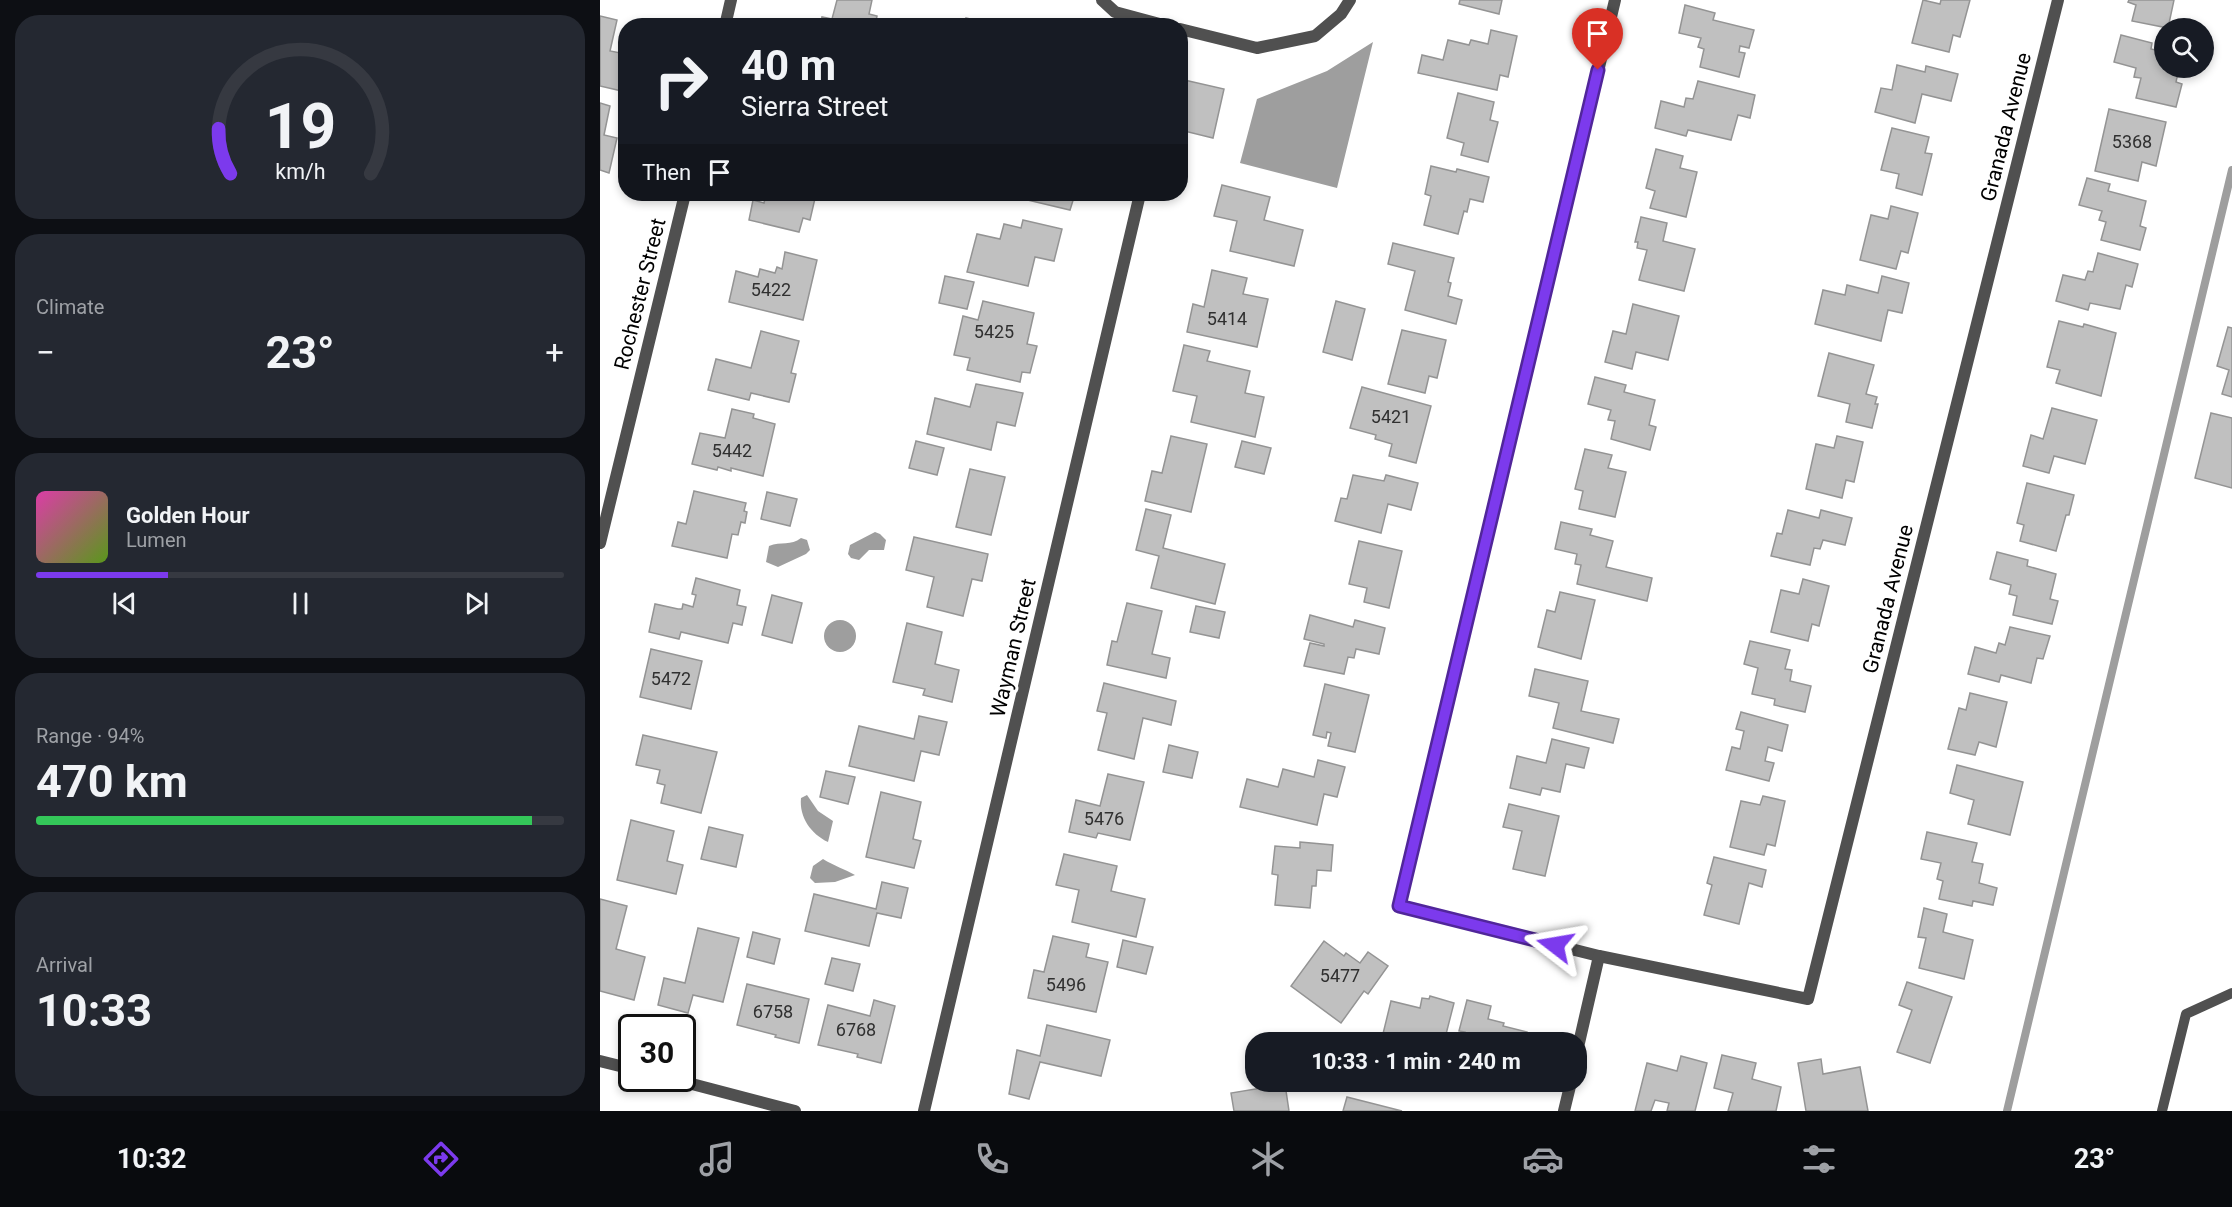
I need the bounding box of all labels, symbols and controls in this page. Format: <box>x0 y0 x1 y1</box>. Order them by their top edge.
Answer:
pin <box>1572 8 1623 70</box>
icon: arrive <box>1581 17 1614 50</box>
map controls <box>2154 18 2214 78</box>
button: search <box>2154 18 2214 78</box>
text: 40 m <box>741 41 836 90</box>
icon: right <box>642 42 720 120</box>
street label: Granada Avenue <box>1976 50 2036 204</box>
text: 19 <box>264 90 336 163</box>
text: Sierra Street <box>741 91 888 123</box>
house number: 5368 <box>2112 131 2152 152</box>
icon: arrive <box>703 156 736 189</box>
text: km/h <box>275 159 325 184</box>
text: Then <box>642 160 691 185</box>
street label: Rochester Street <box>610 216 670 372</box>
house number: 5422 <box>751 279 791 300</box>
text: Climate <box>36 295 104 319</box>
house number: 5414 <box>1207 308 1247 329</box>
house number: 5425 <box>974 321 1014 342</box>
text: 23° <box>265 326 335 379</box>
text: − <box>36 333 55 372</box>
text: + <box>545 333 564 372</box>
house number: 5421 <box>1371 406 1411 427</box>
house number: 5442 <box>712 440 752 461</box>
text: Golden Hour <box>126 503 250 528</box>
street label: Granada Avenue <box>1858 522 1918 676</box>
text: Lumen <box>126 528 187 552</box>
street label: Wayman Street <box>985 576 1041 720</box>
icon: previous <box>108 587 141 620</box>
icon: pause <box>284 587 317 620</box>
icon: next <box>460 587 493 620</box>
house number: 5472 <box>651 668 691 689</box>
text: Range · 94% <box>36 724 144 748</box>
text: 470 km <box>36 755 188 808</box>
house number: 5476 <box>1084 808 1124 829</box>
position arrow <box>1523 913 1587 977</box>
text: Arrival <box>36 953 93 977</box>
house number: 5477 <box>1320 965 1360 986</box>
house number: 5496 <box>1046 974 1086 995</box>
text: 10:33 <box>36 984 152 1037</box>
house number: 6758 <box>753 1001 793 1022</box>
speed limit sign: 30 <box>618 1014 696 1092</box>
house number: 6768 <box>836 1019 876 1040</box>
text: 10:33 · 1 min · 240 m <box>1311 1049 1521 1074</box>
icon: directions <box>420 1138 462 1180</box>
icon: music <box>696 1138 738 1180</box>
icon: phone <box>971 1138 1013 1180</box>
icon: climate <box>1247 1138 1289 1180</box>
icon: car <box>1522 1138 1564 1180</box>
icon: filters <box>1798 1138 1840 1180</box>
text: 10:32 <box>117 1143 186 1175</box>
text: 23° <box>2074 1143 2115 1175</box>

